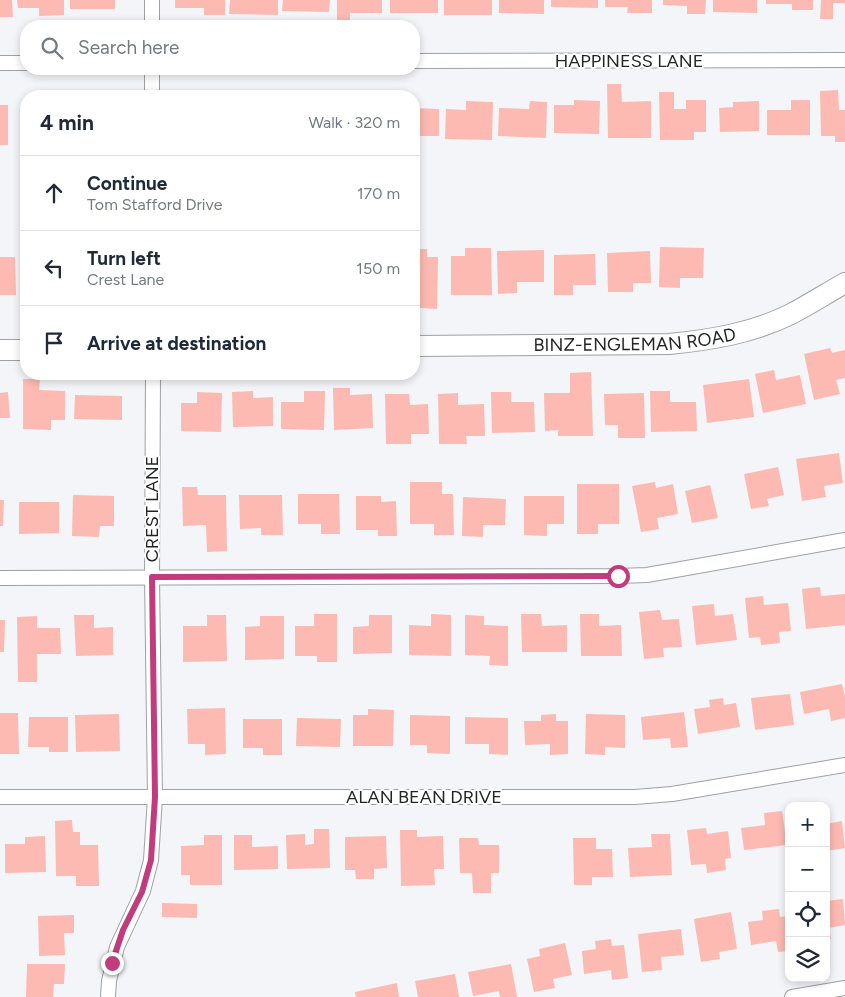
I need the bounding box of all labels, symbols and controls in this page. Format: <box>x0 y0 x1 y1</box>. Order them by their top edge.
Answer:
search box <box>20 20 420 75</box>
icon: search <box>38 34 66 62</box>
text: Search here <box>78 36 180 59</box>
street label: HAPPINESS LANE <box>555 50 703 72</box>
text: 4 min <box>40 110 94 135</box>
text: Walk · 320 m <box>308 113 400 132</box>
text: Continue <box>87 172 167 195</box>
icon: ahead <box>40 179 68 207</box>
text: 170 m <box>357 184 400 203</box>
text: Tom Stafford Drive <box>87 195 222 214</box>
text: Turn left <box>87 247 161 270</box>
icon: left <box>40 254 68 282</box>
text: 150 m <box>356 259 400 278</box>
text: Crest Lane <box>87 270 164 289</box>
street label: BINZ-ENGLEMAN ROAD <box>533 323 738 356</box>
icon: arrive <box>40 329 68 357</box>
text: Arrive at destination <box>87 332 266 355</box>
street label: CREST LANE <box>141 456 163 562</box>
route start <box>607 565 630 588</box>
street label: ALAN BEAN DRIVE <box>346 786 502 808</box>
map controls <box>785 802 830 982</box>
button: + <box>785 802 830 847</box>
button: − <box>785 847 830 892</box>
button: locate <box>785 892 830 937</box>
button: layers <box>785 937 830 982</box>
route end <box>101 952 124 975</box>

